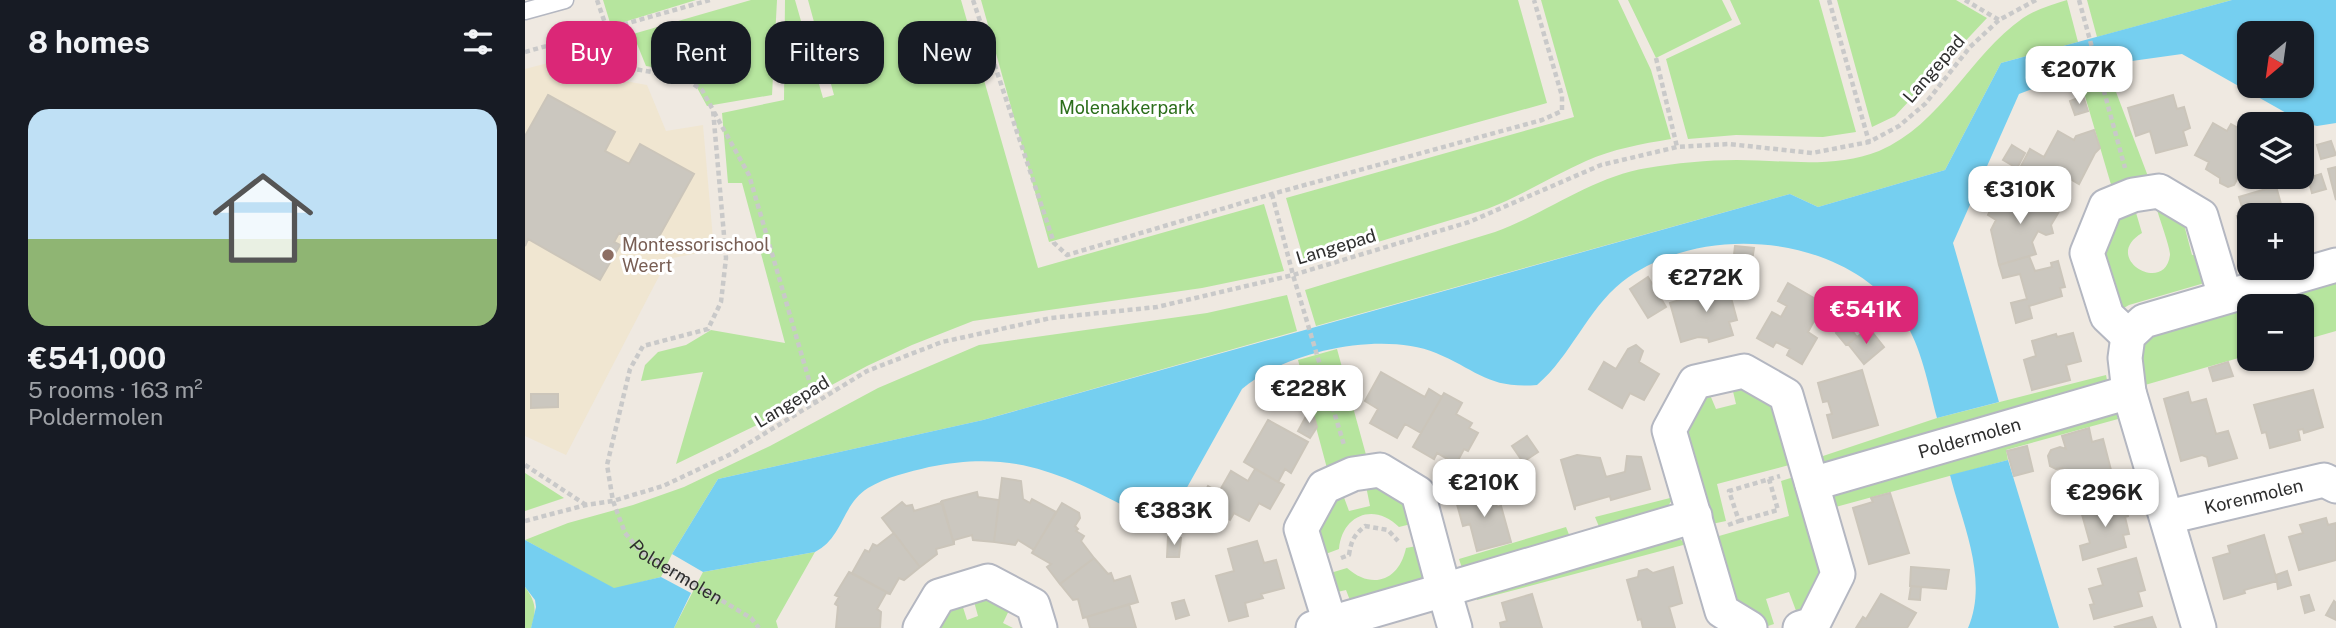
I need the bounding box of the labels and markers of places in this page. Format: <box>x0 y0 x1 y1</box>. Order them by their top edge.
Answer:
pin: €207K <box>2030 46 2128 106</box>
pin: €310K <box>1971 166 2069 226</box>
place label: Montessorischool Weert <box>622 234 770 276</box>
marker: Montessorischool Weert <box>600 247 616 263</box>
pin: €272K <box>1657 254 1755 314</box>
pin: €541K <box>1817 286 1915 346</box>
pin: €228K <box>1260 366 1358 425</box>
pin: €210K <box>1435 460 1533 519</box>
pin: €296K <box>2056 470 2154 529</box>
pin: €383K <box>1125 488 1223 547</box>

